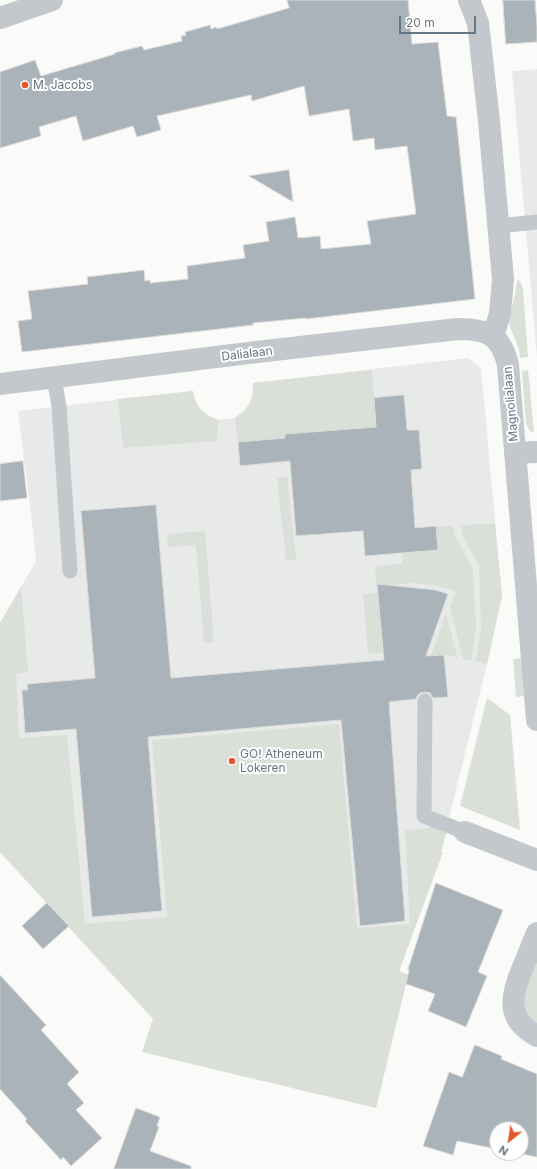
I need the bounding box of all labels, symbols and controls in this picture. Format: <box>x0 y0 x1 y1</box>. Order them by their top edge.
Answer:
scale bar <box>401 8 478 34</box>
text: 20 m <box>406 15 435 30</box>
place label: M. Jacobs <box>33 78 92 92</box>
marker: M. Jacobs <box>20 80 30 90</box>
street label: Dalialaan <box>221 344 273 364</box>
street label: Magnolialaan <box>501 366 521 442</box>
place label: GO! Atheneum Lokeren <box>240 747 323 775</box>
marker: GO! Atheneum Lokeren <box>227 756 237 766</box>
north arrow <box>489 1121 529 1161</box>
text: N <box>496 1142 511 1159</box>

